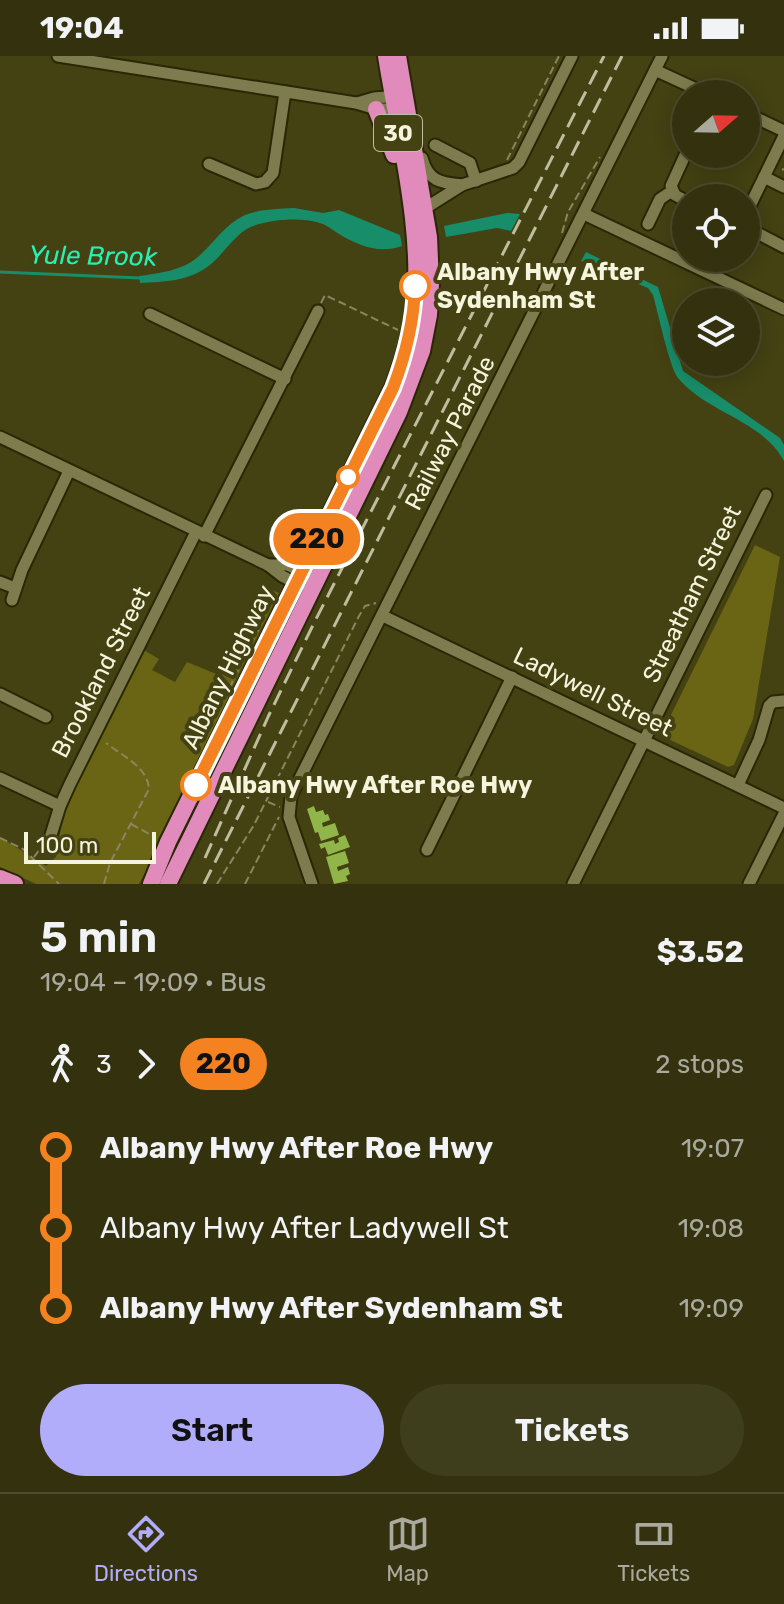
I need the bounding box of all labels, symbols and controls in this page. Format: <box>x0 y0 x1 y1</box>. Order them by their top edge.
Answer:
text: 19:04 <box>40 10 124 46</box>
north arrow <box>672 80 760 168</box>
map controls <box>672 80 760 376</box>
road number: 30 <box>374 115 422 151</box>
button: locate <box>672 184 760 272</box>
water label: Yule Brook <box>28 239 158 273</box>
place label: Albany Hwy After Sydenham St <box>437 258 644 314</box>
marker: Albany Hwy After Sydenham St <box>400 271 430 301</box>
button: layers <box>672 288 760 376</box>
street label: Railway Parade <box>399 351 501 515</box>
unlabelled marker <box>337 466 359 488</box>
street label: Streatham Street <box>637 501 747 687</box>
line badge: 220 <box>271 513 363 565</box>
text: 220 <box>289 522 345 555</box>
street label: Albany Highway <box>176 580 280 754</box>
street label: Brookland Street <box>46 582 156 762</box>
street label: Ladywell Street <box>509 641 677 743</box>
marker: Albany Hwy After Roe Hwy <box>181 770 211 800</box>
place label: Albany Hwy After Roe Hwy <box>218 771 532 799</box>
scale bar <box>24 828 156 864</box>
text: 100 m <box>36 832 98 859</box>
text: 5 min <box>40 911 157 963</box>
text: $3.52 <box>657 934 744 970</box>
text: 19:04 – 19:09 · Bus <box>40 967 266 998</box>
icon: walk <box>40 1042 84 1086</box>
icon: forward <box>124 1042 168 1086</box>
text: 220 <box>196 1047 251 1080</box>
text: 3 <box>96 1049 112 1080</box>
text: 2 stops <box>655 1049 744 1080</box>
text: Albany Hwy After Roe Hwy <box>100 1130 493 1166</box>
text: 19:07 <box>681 1133 744 1164</box>
text: Albany Hwy After Ladywell St <box>100 1210 509 1246</box>
text: 19:08 <box>678 1213 744 1244</box>
text: Albany Hwy After Sydenham St <box>100 1290 563 1326</box>
text: 19:09 <box>679 1293 744 1324</box>
button: Start <box>40 1384 384 1476</box>
button: Tickets <box>400 1384 744 1476</box>
tab: Directions <box>94 1512 198 1587</box>
tab: Map <box>386 1512 430 1587</box>
tab: Tickets <box>617 1512 690 1587</box>

